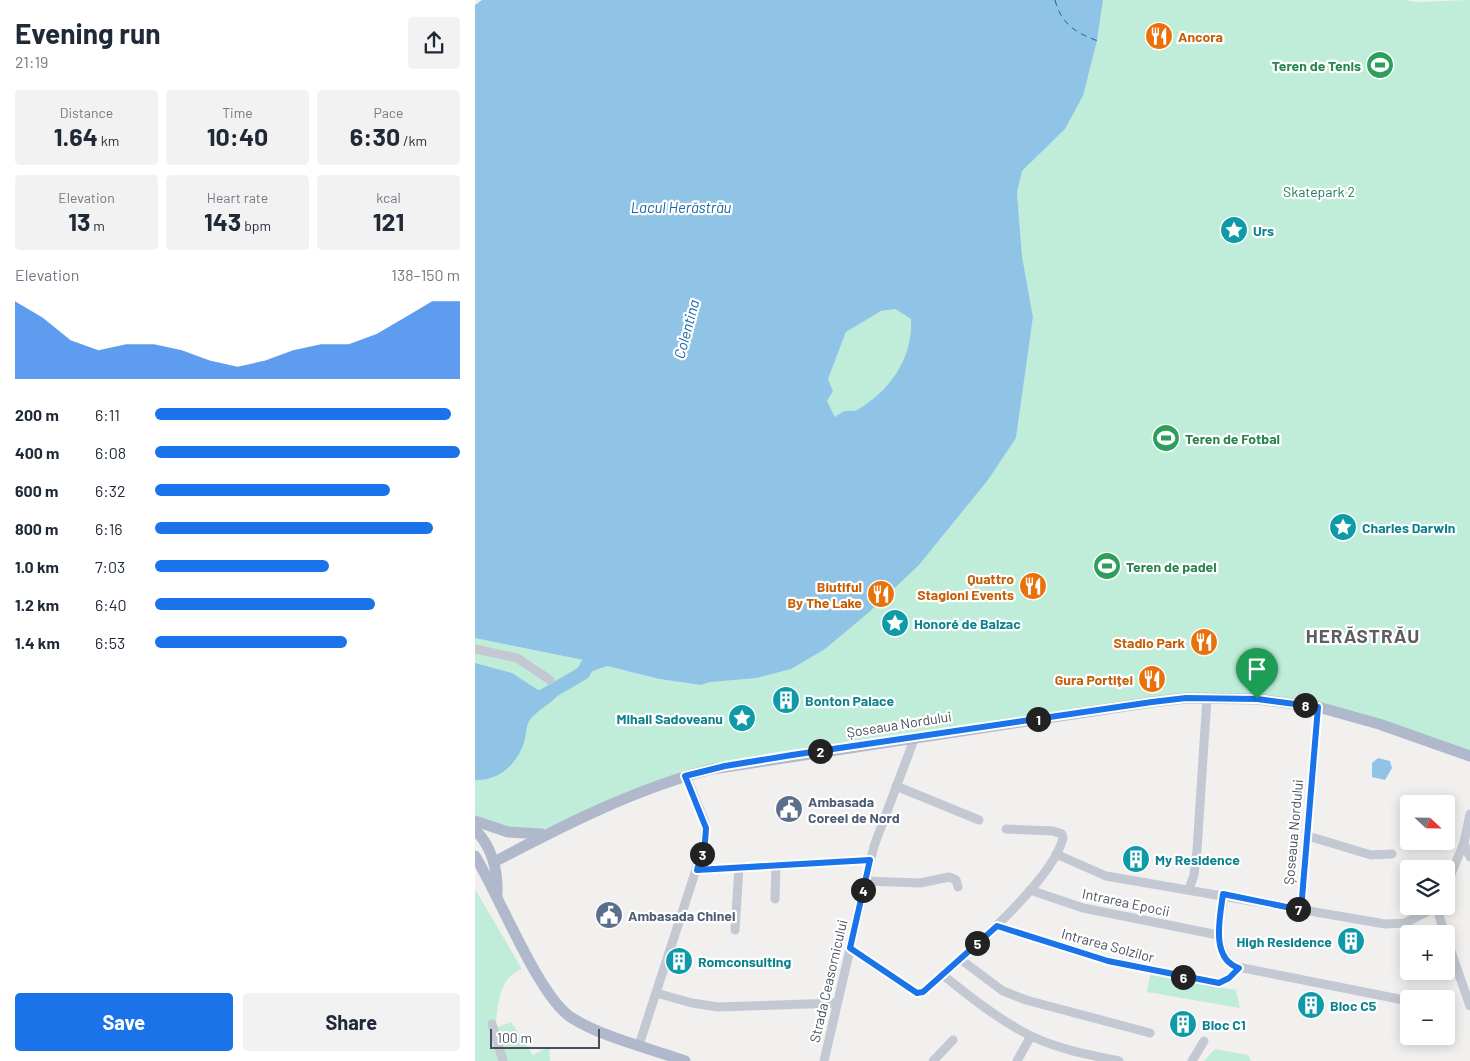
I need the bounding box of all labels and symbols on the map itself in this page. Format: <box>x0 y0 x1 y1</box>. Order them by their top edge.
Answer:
restaurant icon: Ancora <box>1144 21 1174 51</box>
place label: Ancora <box>1178 28 1223 45</box>
sports icon: Teren de Tenis <box>1365 50 1395 80</box>
place label: Teren de Tenis <box>1272 57 1361 74</box>
park label: Skatepark 2 <box>1283 183 1355 200</box>
water label: Lacul Herăstrău <box>631 198 731 216</box>
place icon: Urs <box>1219 215 1249 245</box>
place label: Urs <box>1253 222 1274 239</box>
water label: Colentina <box>669 297 703 361</box>
sports icon: Teren de Fotbal <box>1151 423 1181 453</box>
place label: Teren de Fotbal <box>1185 430 1280 447</box>
place icon: Charles Darwin <box>1328 512 1358 542</box>
place label: Charles Darwin <box>1362 519 1455 536</box>
sports icon: Teren de padel <box>1092 551 1122 581</box>
place label: Teren de padel <box>1126 558 1217 575</box>
place label: Quattro Stagioni Events <box>917 570 1014 603</box>
restaurant icon: Quattro Stagioni Events <box>1018 571 1048 601</box>
place label: Biutiful By The Lake <box>787 578 862 611</box>
restaurant icon: Biutiful By The Lake <box>866 579 896 609</box>
place icon: Honoré de Balzac <box>880 608 910 638</box>
place label: Honoré de Balzac <box>914 615 1021 632</box>
district label: HERĂSTRĂU <box>1306 624 1420 647</box>
restaurant icon: Stadio Park <box>1189 627 1219 657</box>
place label: Stadio Park <box>1113 634 1186 651</box>
pin <box>1236 648 1278 699</box>
restaurant icon: Gura Portiței <box>1137 664 1167 694</box>
place label: Gura Portiței <box>1055 671 1133 688</box>
building icon: Bonton Palace <box>771 685 801 715</box>
place label: Bonton Palace <box>805 692 895 709</box>
pin: 8 <box>1293 692 1317 718</box>
place icon: Mihail Sadoveanu <box>727 703 757 733</box>
pin: 1 <box>1025 706 1051 732</box>
street label: Șoseaua Nordului <box>845 707 953 741</box>
place label: Mihail Sadoveanu <box>617 710 723 727</box>
pin: 2 <box>807 738 833 764</box>
street label: Șoseaua Nordului <box>1280 778 1306 886</box>
place label: Ambasada Coreei de Nord <box>808 793 900 826</box>
public building icon: Ambasada Coreei de Nord <box>774 794 804 824</box>
north arrow <box>1400 795 1455 850</box>
pin: 3 <box>689 842 715 866</box>
building icon: My Residence <box>1121 844 1151 874</box>
place label: My Residence <box>1155 851 1240 868</box>
pin: 4 <box>851 878 875 902</box>
street label: Intrarea Epocii <box>1081 884 1171 920</box>
pin: 7 <box>1285 896 1311 922</box>
public building icon: Ambasada Chinei <box>594 900 624 930</box>
place label: Ambasada Chinei <box>628 907 736 924</box>
street label: Strada Ceasornicului <box>806 918 850 1044</box>
street label: Intrarea Solzilor <box>1060 924 1156 966</box>
building icon: High Residence <box>1336 926 1366 956</box>
pin: 5 <box>965 930 989 956</box>
place label: High Residence <box>1236 933 1332 950</box>
building icon: Romconsulting <box>664 946 694 976</box>
place label: Romconsulting <box>698 953 791 970</box>
pin: 6 <box>1171 964 1195 990</box>
building icon: Bloc C5 <box>1296 990 1326 1020</box>
place label: Bloc C5 <box>1330 997 1377 1014</box>
building icon: Bloc C1 <box>1168 1009 1198 1039</box>
place label: Bloc C1 <box>1202 1016 1246 1033</box>
scale bar <box>490 1026 600 1049</box>

